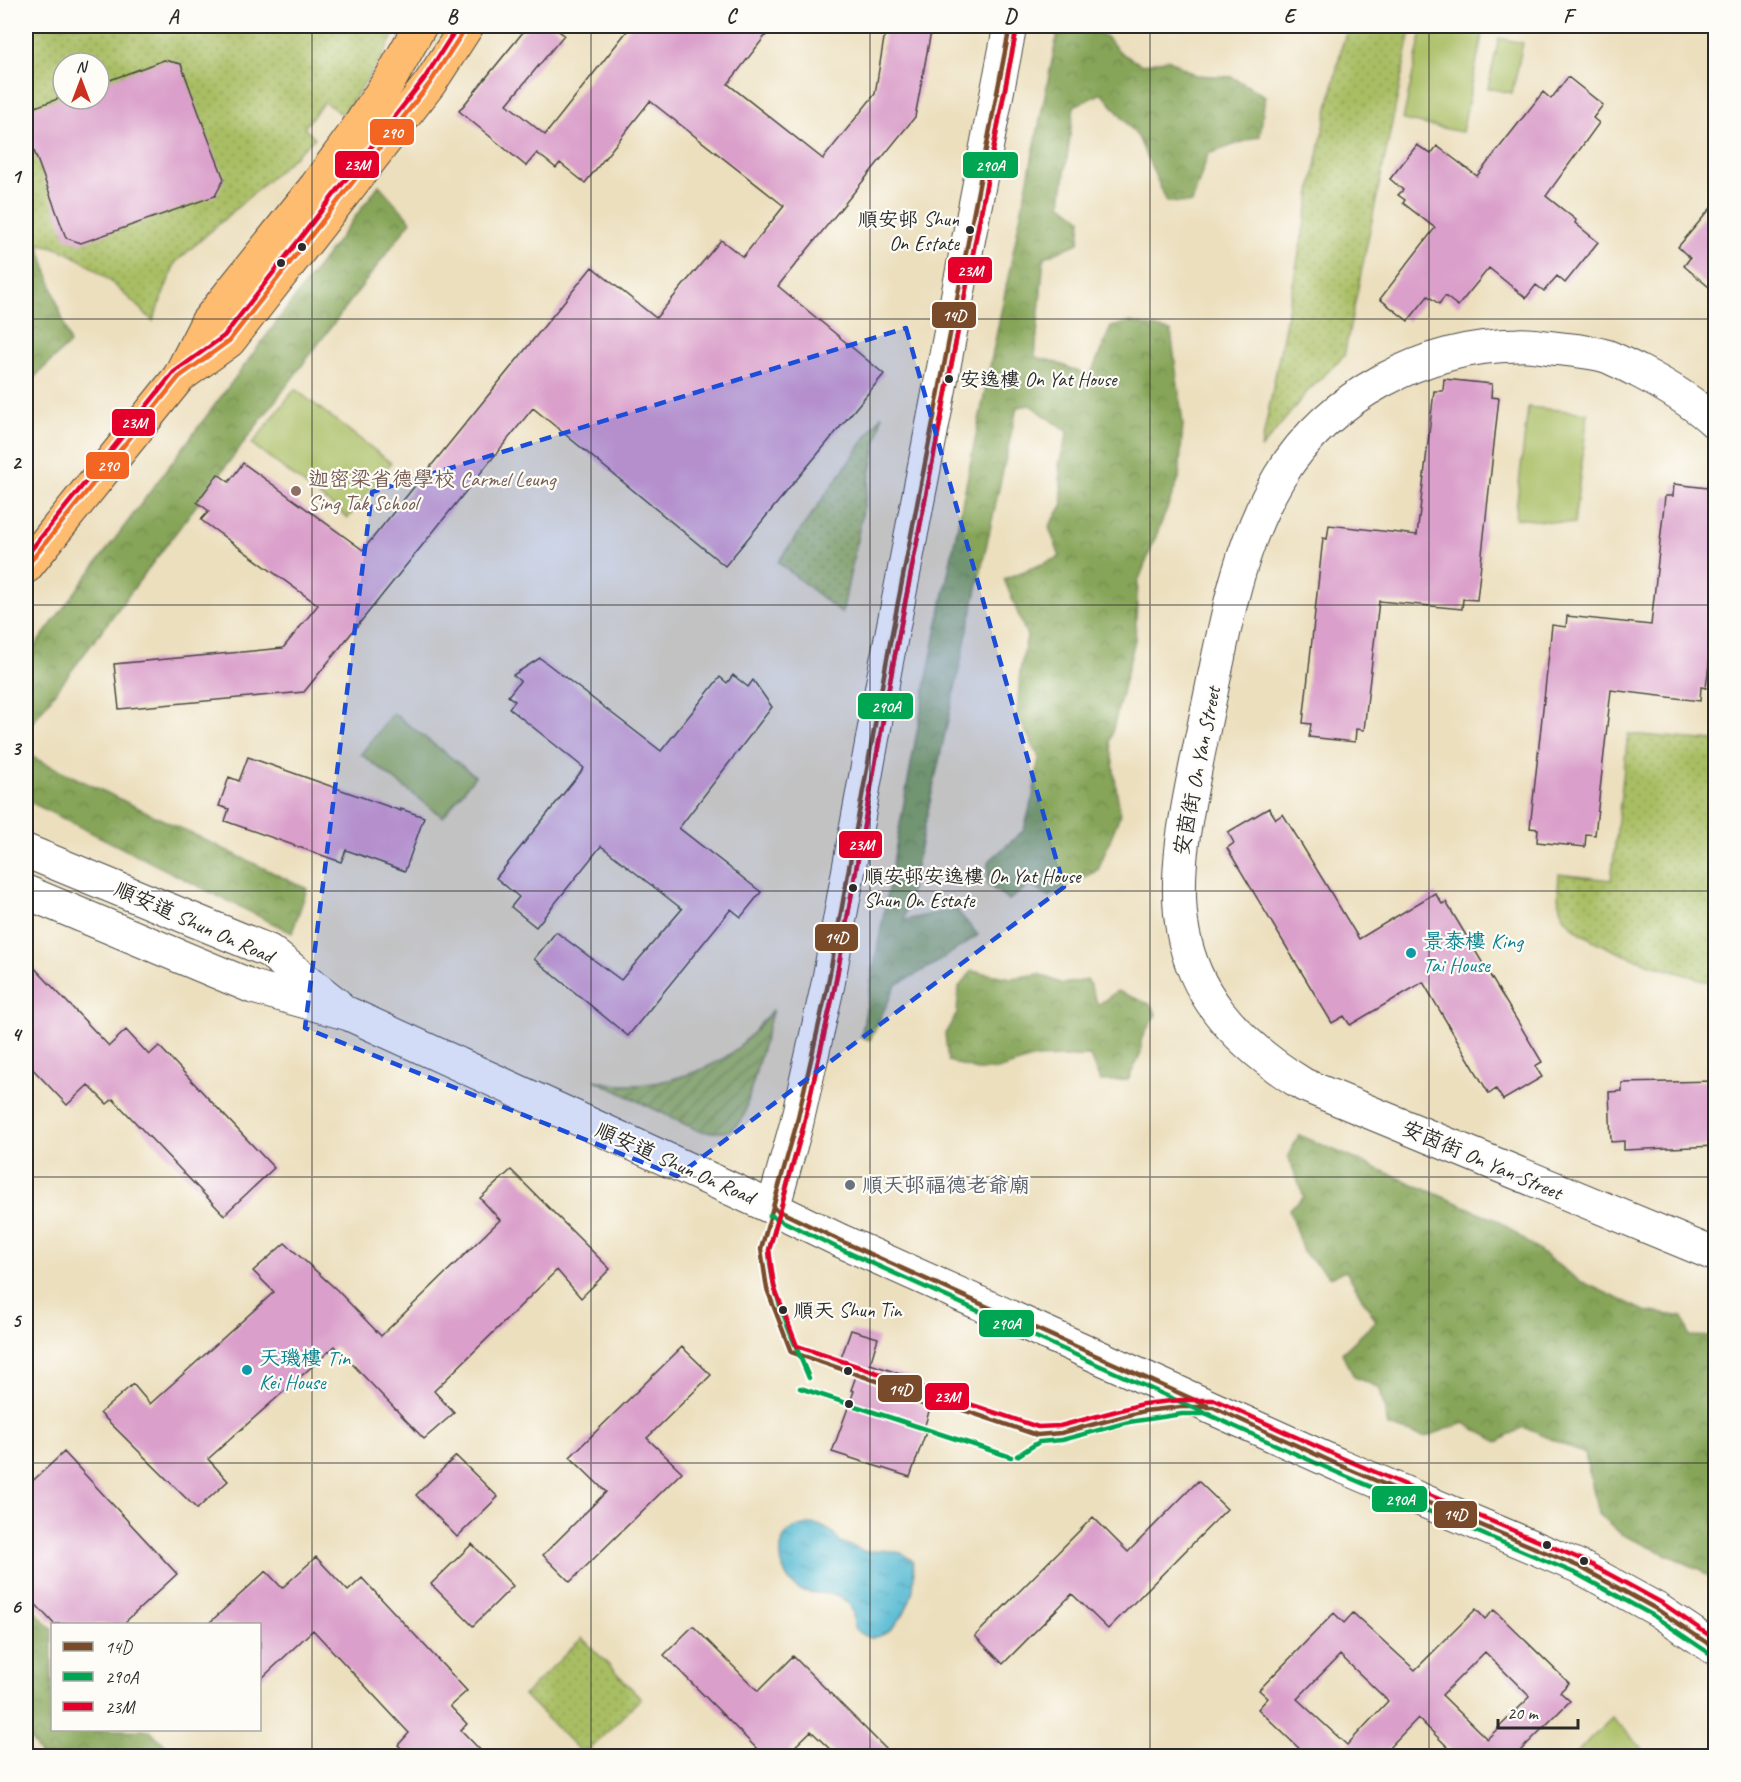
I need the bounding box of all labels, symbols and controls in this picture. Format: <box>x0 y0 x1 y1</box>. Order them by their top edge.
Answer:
text: A <box>168 4 180 29</box>
text: B <box>447 4 459 29</box>
text: C <box>726 4 738 29</box>
text: D <box>1004 4 1018 29</box>
text: E <box>1284 4 1298 29</box>
text: F <box>1563 4 1577 29</box>
north arrow <box>51 51 111 111</box>
text: N <box>76 57 89 77</box>
line badge: 290 <box>369 118 415 146</box>
text: 290 <box>381 123 404 143</box>
line badge: 23M <box>334 150 380 179</box>
line badge: 290A <box>962 151 1019 179</box>
text: 23M <box>344 155 372 175</box>
text: 290A <box>975 156 1007 176</box>
text: 1 <box>12 164 23 189</box>
place label: 順安邨 Shun On Estate <box>858 207 960 256</box>
marker: 順安邨 Shun On Estate <box>964 224 976 236</box>
unlabelled marker <box>296 241 308 253</box>
line badge: 23M <box>947 256 993 284</box>
unlabelled marker <box>275 257 287 269</box>
text: 23M <box>957 261 985 281</box>
line badge: 14D <box>931 301 977 329</box>
text: 14D <box>942 306 968 326</box>
place label: 安逸樓 On Yat House <box>960 367 1118 392</box>
marker: 安逸樓 On Yat House <box>943 373 955 385</box>
line badge: 23M <box>111 408 156 437</box>
text: 23M <box>121 413 149 433</box>
text: 2 <box>12 450 23 475</box>
line badge: 290 <box>85 451 130 480</box>
text: 290 <box>97 456 120 476</box>
place label: 迦密梁省德學校 Carmel Leung Sing Tak School <box>308 466 557 516</box>
marker: 迦密梁省德學校 Carmel Leung Sing Tak School <box>289 484 303 498</box>
street label: 安茵街 On Yan Street <box>1168 682 1226 857</box>
line badge: 290A <box>857 692 914 720</box>
text: 290A <box>871 697 903 717</box>
text: 3 <box>12 736 23 761</box>
line badge: 23M <box>838 830 883 859</box>
text: 23M <box>848 835 876 855</box>
place label: 順安邨安逸樓 On Yat House Shun On Estate <box>864 864 1082 913</box>
street label: 順安道 Shun On Road <box>111 875 281 970</box>
marker: 順安邨安逸樓 On Yat House Shun On Estate <box>847 882 859 894</box>
line badge: 14D <box>814 923 859 952</box>
text: 14D <box>824 928 850 948</box>
place label: 景泰樓 King Tai House <box>1423 928 1524 978</box>
marker: 景泰樓 King Tai House <box>1404 946 1418 960</box>
text: 4 <box>12 1022 24 1047</box>
street label: 安茵街 On Yan Street <box>1398 1115 1568 1206</box>
street label: 順安道 Shun On Road <box>592 1116 762 1211</box>
place label: 順天邨福德老爺廟 <box>862 1172 1030 1198</box>
marker: 順天邨福德老爺廟 <box>843 1178 857 1192</box>
place label: 順天 Shun Tin <box>794 1298 902 1323</box>
marker: 順天 Shun Tin <box>777 1304 789 1316</box>
text: 5 <box>12 1308 23 1333</box>
line badge: 290A <box>978 1309 1035 1338</box>
text: 290A <box>991 1314 1023 1334</box>
place label: 天璣樓 Tin Kei House <box>259 1345 351 1395</box>
marker: 天璣樓 Tin Kei House <box>240 1363 254 1377</box>
unlabelled marker <box>842 1365 854 1377</box>
line badge: 14D <box>877 1374 923 1403</box>
text: 14D <box>888 1380 914 1400</box>
line badge: 23M <box>924 1382 970 1411</box>
text: 23M <box>934 1387 962 1407</box>
unlabelled marker <box>843 1398 855 1410</box>
line badge: 290A <box>1371 1485 1428 1513</box>
text: 290A <box>1385 1490 1417 1510</box>
line badge: 14D <box>1433 1500 1478 1529</box>
text: 14D <box>1443 1505 1469 1525</box>
unlabelled marker <box>1541 1539 1553 1551</box>
unlabelled marker <box>1578 1555 1590 1567</box>
text: 6 <box>11 1594 22 1619</box>
legend <box>51 1623 261 1731</box>
text: 14D <box>105 1636 133 1658</box>
text: 290A <box>105 1666 139 1688</box>
scale bar <box>1498 1692 1578 1730</box>
text: 23M <box>105 1696 136 1718</box>
text: 20 m <box>1507 1702 1540 1724</box>

